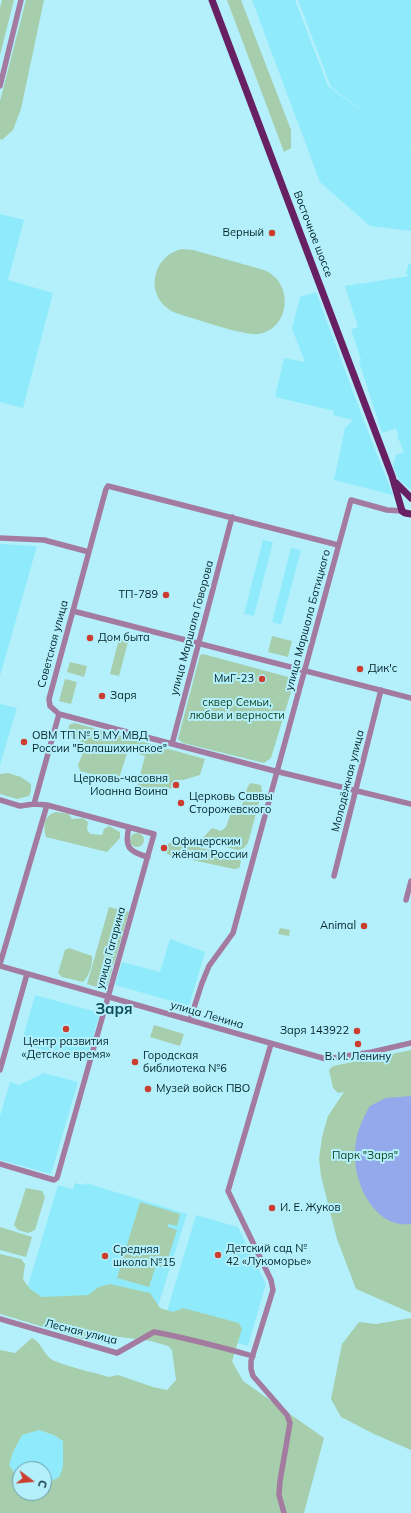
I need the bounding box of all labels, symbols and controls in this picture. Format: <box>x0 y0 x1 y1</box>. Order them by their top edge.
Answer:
street label: Восточное шоссе <box>290 189 336 279</box>
place label: Верный <box>222 226 264 240</box>
marker: Верный <box>267 228 277 238</box>
street label: улица Маршала Батицкого <box>283 548 333 692</box>
street label: улица Маршала Говорова <box>168 559 216 697</box>
place label: ТП-789 <box>118 588 158 602</box>
marker: ТП-789 <box>161 590 171 600</box>
street label: Советская улица <box>35 599 71 689</box>
place label: Дом быта <box>98 631 150 645</box>
marker: Дом быта <box>85 633 95 643</box>
place label: Дик'с <box>368 662 397 676</box>
marker: Дик'с <box>355 664 365 674</box>
place label: МиГ-23 <box>214 672 254 686</box>
marker: МиГ-23 <box>257 674 267 684</box>
place label: Заря <box>110 689 137 703</box>
marker: Заря <box>97 691 107 701</box>
park label: сквер Семьи, любви и верности <box>189 696 285 722</box>
place label: ОВМ ТП № 5 МУ МВД России "Балашихинское" <box>32 729 167 755</box>
street label: Молодёжная улица <box>329 729 367 833</box>
marker: ОВМ ТП № 5 МУ МВД России "Балашихинское" <box>19 737 29 747</box>
place label: Церковь-часовня Иоанна Воина <box>74 772 168 798</box>
marker: Церковь-часовня Иоанна Воина <box>171 780 181 790</box>
place label: Церковь Саввы Сторожевского <box>189 790 273 816</box>
marker: Церковь Саввы Сторожевского <box>176 798 186 808</box>
place label: Офицерским жёнам России <box>172 835 248 861</box>
marker: Офицерским жёнам России <box>159 843 169 853</box>
street label: улица Гагарина <box>94 906 128 990</box>
place label: Animal <box>320 919 356 933</box>
marker: Animal <box>359 921 369 931</box>
street label: улица Ленина <box>169 998 245 1032</box>
district label: Заря <box>95 1000 133 1018</box>
marker: Центр развития «Детское время» <box>61 1024 71 1034</box>
place label: Заря 143922 <box>280 1024 349 1038</box>
marker: Заря 143922 <box>352 1026 362 1036</box>
place label: Центр развития «Детское время» <box>22 1035 110 1061</box>
marker: В. И. Ленину <box>353 1039 363 1049</box>
place label: Городская библиотека №6 <box>143 1049 227 1075</box>
place label: В. И. Ленину <box>325 1050 391 1064</box>
marker: Городская библиотека №6 <box>130 1057 140 1067</box>
place label: Музей войск ПВО <box>156 1082 250 1096</box>
marker: Музей войск ПВО <box>143 1084 153 1094</box>
park label: Парк "Заря" <box>332 1149 398 1163</box>
place label: И. Е. Жуков <box>280 1201 341 1215</box>
marker: И. Е. Жуков <box>267 1203 277 1213</box>
place label: Детский сад № 42 «Лукоморье» <box>226 1242 311 1268</box>
place label: Средняя школа №15 <box>113 1243 175 1269</box>
marker: Детский сад № 42 «Лукоморье» <box>213 1250 223 1260</box>
marker: Средняя школа №15 <box>100 1251 110 1261</box>
street label: Лесная улица <box>43 1317 119 1347</box>
north arrow <box>12 1461 52 1501</box>
text: С <box>35 1478 50 1490</box>

